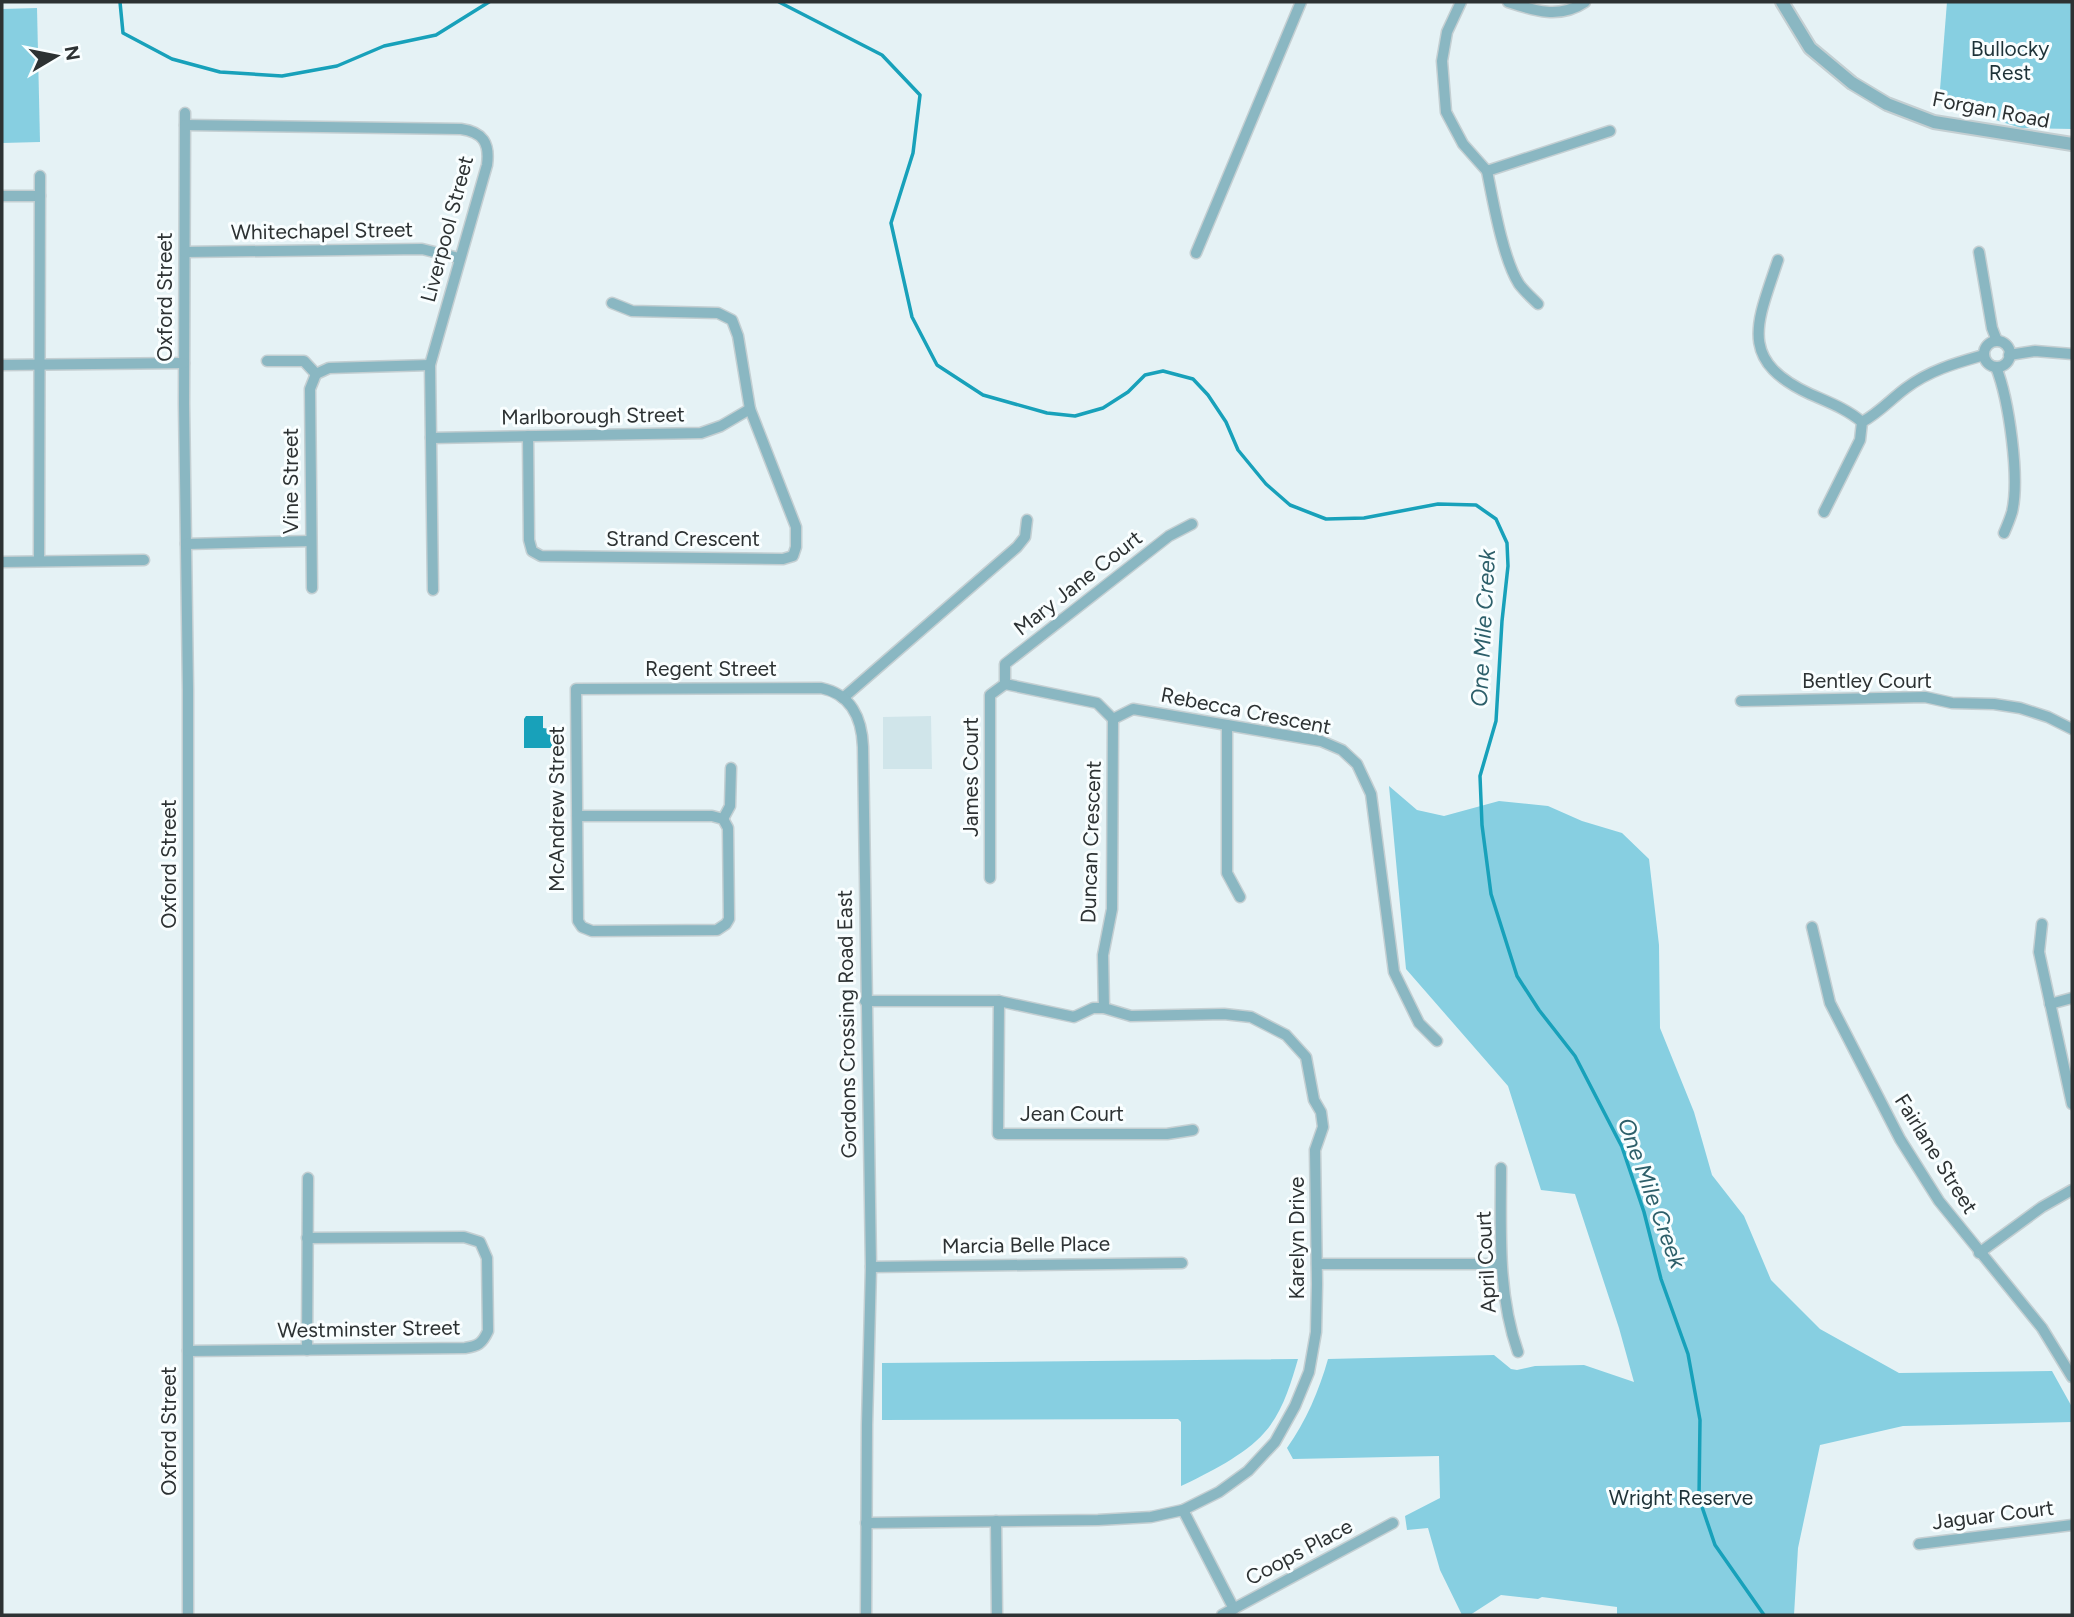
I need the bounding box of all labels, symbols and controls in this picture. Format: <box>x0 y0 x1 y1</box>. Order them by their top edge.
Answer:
north arrow <box>21 21 91 91</box>
park label: Bullocky Rest <box>1971 36 2049 85</box>
text: N <box>60 44 85 62</box>
street label: Forgan Road <box>1930 86 2052 133</box>
street label: Liverpool Street <box>415 153 478 305</box>
street label: Whitechapel Street <box>231 216 413 245</box>
street label: Oxford Street <box>152 232 177 362</box>
street label: Marlborough Street <box>501 401 685 430</box>
street label: Vine Street <box>278 428 303 534</box>
street label: Mary Jane Court <box>1009 525 1147 640</box>
street label: Strand Crescent <box>606 526 760 551</box>
water label: One Mile Creek <box>1465 548 1501 708</box>
street label: Regent Street <box>645 656 777 681</box>
street label: Bentley Court <box>1802 668 1932 693</box>
street label: Rebecca Crescent <box>1159 682 1333 739</box>
street label: James Court <box>958 717 983 837</box>
street label: McAndrew Street <box>544 726 569 892</box>
street label: Duncan Crescent <box>1075 760 1106 924</box>
street label: Oxford Street <box>156 799 181 929</box>
street label: Gordons Crossing Road East <box>832 889 861 1159</box>
street label: Fairlane Street <box>1890 1089 1983 1218</box>
street label: Jean Court <box>1020 1101 1124 1126</box>
water label: One Mile Creek <box>1612 1114 1692 1273</box>
street label: Karelyn Drive <box>1284 1176 1309 1300</box>
street label: April Court <box>1470 1210 1501 1314</box>
street label: Marcia Belle Place <box>942 1231 1110 1258</box>
street label: Westminster Street <box>277 1314 461 1343</box>
street label: Oxford Street <box>156 1366 181 1496</box>
park label: Wright Reserve <box>1609 1485 1753 1510</box>
street label: Jaguar Court <box>1931 1495 2055 1534</box>
street label: Coops Place <box>1241 1513 1356 1590</box>

